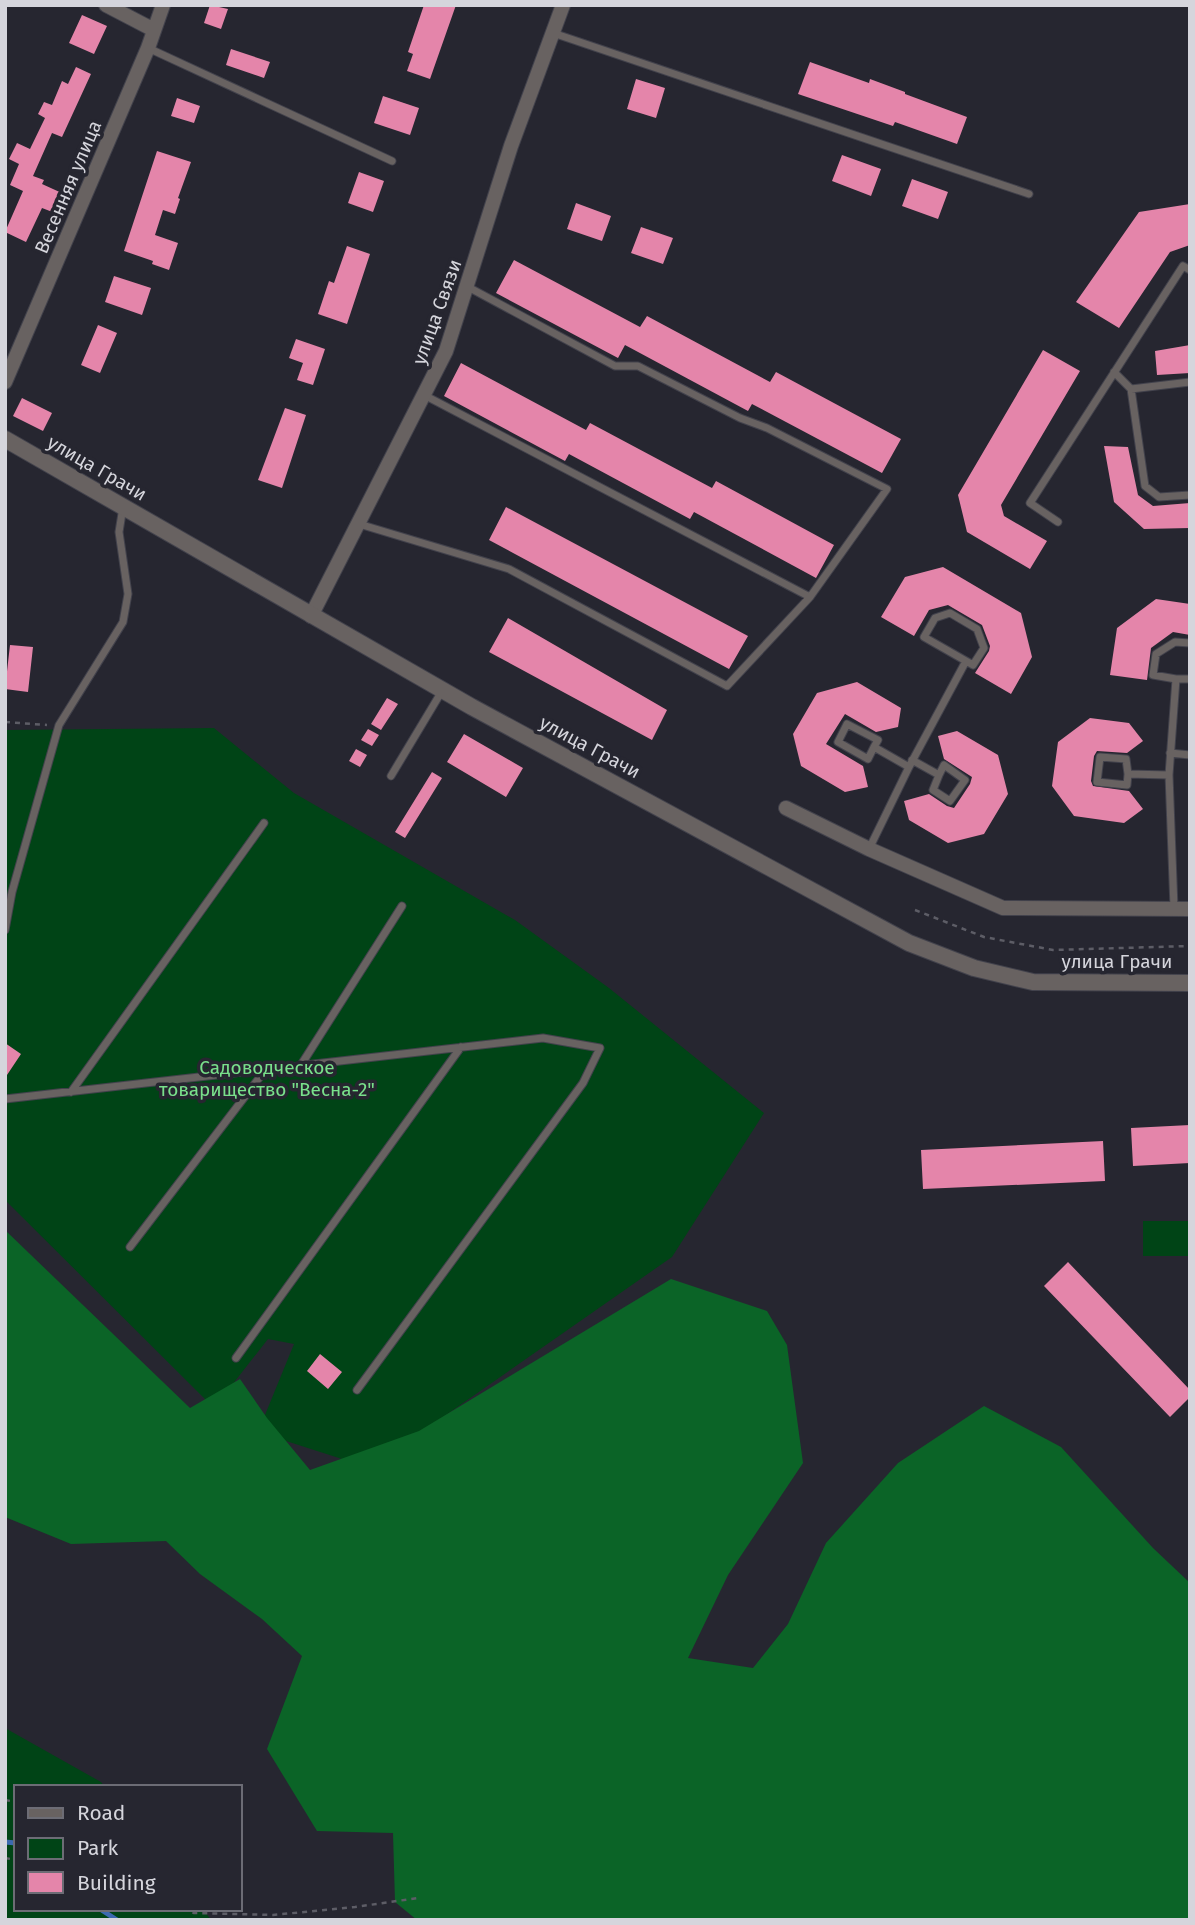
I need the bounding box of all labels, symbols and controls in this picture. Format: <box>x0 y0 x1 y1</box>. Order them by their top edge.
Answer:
street label: Весенняя улица <box>30 117 106 257</box>
street label: улица Связи <box>407 256 467 368</box>
street label: улица Грачи <box>43 430 151 506</box>
street label: улица Грачи <box>536 711 644 783</box>
street label: улица Грачи <box>1062 950 1172 973</box>
park label: Садоводческое товарищество "Весна-2" <box>159 1056 375 1101</box>
legend <box>14 1785 242 1911</box>
text: Road <box>77 1800 125 1826</box>
text: Park <box>77 1835 119 1861</box>
text: Building <box>77 1870 156 1896</box>

